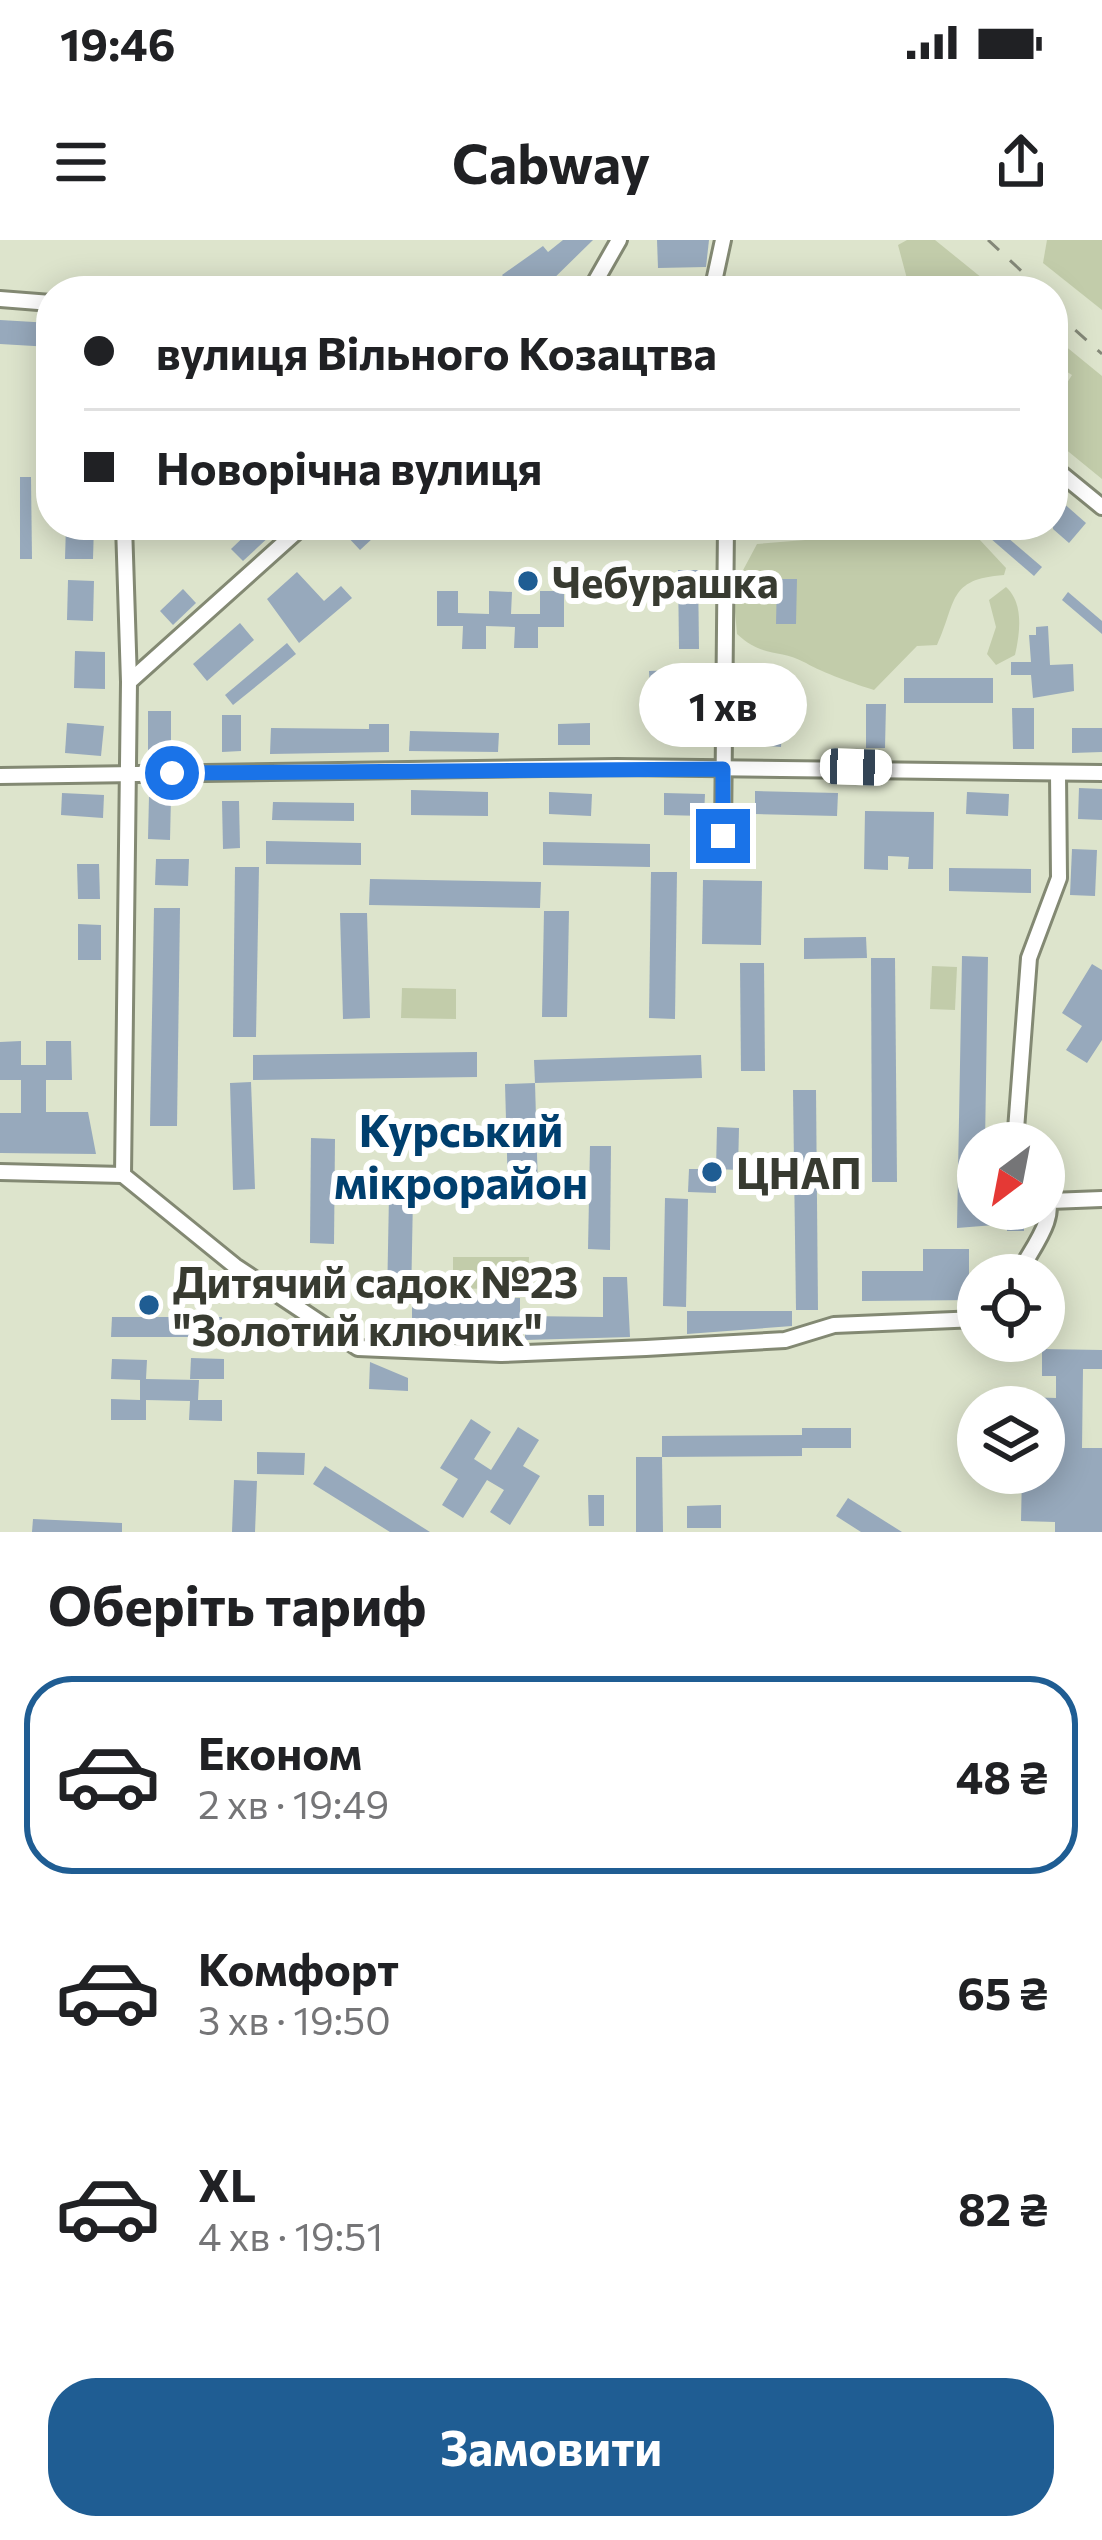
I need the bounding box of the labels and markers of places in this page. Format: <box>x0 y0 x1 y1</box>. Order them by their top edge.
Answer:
place label: Чебурашка <box>552 555 779 607</box>
marker: Чебурашка <box>515 568 541 594</box>
place label: ЦНАП <box>736 1146 862 1198</box>
marker: ЦНАП <box>699 1159 725 1185</box>
place label: Дитячий садок №23 "Золотий ключик" <box>173 1255 578 1355</box>
marker: Дитячий садок №23 "Золотий ключик" <box>136 1292 162 1318</box>

